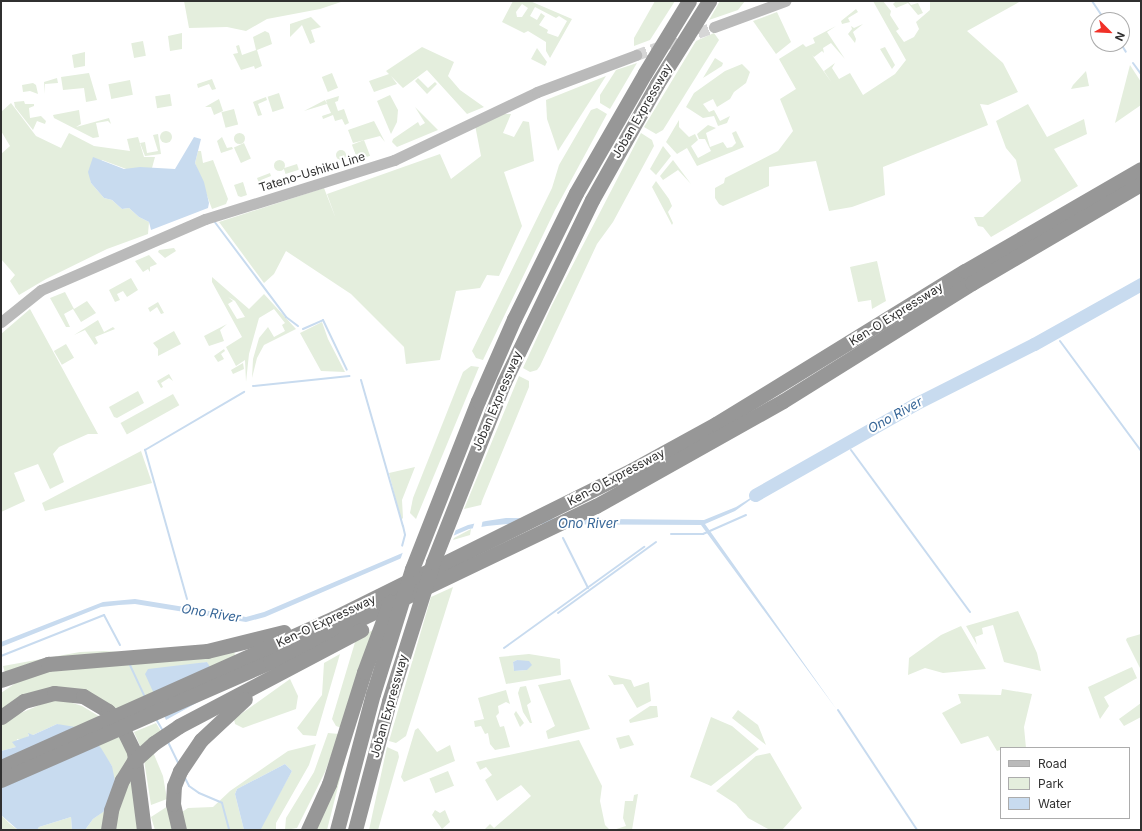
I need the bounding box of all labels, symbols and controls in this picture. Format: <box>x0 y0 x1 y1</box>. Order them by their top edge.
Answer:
north arrow <box>1090 12 1130 52</box>
text: N <box>1112 30 1128 43</box>
street label: Joban Expressway <box>609 61 675 161</box>
street label: Tateno-Ushiku Line <box>257 149 367 195</box>
street label: Ken-O Expressway <box>846 279 946 349</box>
street label: Joban Expressway <box>469 349 525 453</box>
water label: Ono River <box>865 394 925 436</box>
street label: Ken-O Expressway <box>565 445 667 509</box>
water label: Ono River <box>558 515 618 531</box>
street label: Ken-O Expressway <box>274 592 378 650</box>
water label: Ono River <box>180 601 242 625</box>
street label: Joban Expressway <box>367 653 411 759</box>
legend <box>1000 747 1130 819</box>
text: Road <box>1038 756 1067 771</box>
text: Park <box>1038 776 1064 791</box>
text: Water <box>1038 796 1071 811</box>

